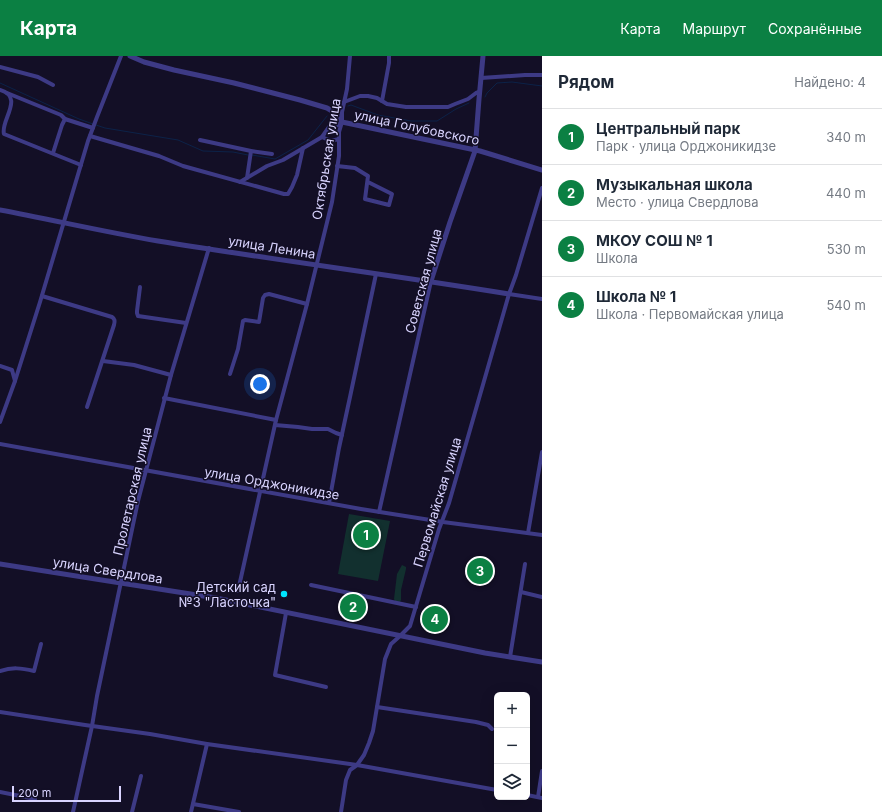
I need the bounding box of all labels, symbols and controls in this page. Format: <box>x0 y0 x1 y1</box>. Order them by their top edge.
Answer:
text: Карта <box>20 17 77 40</box>
text: Карта <box>620 20 661 37</box>
text: Маршрут <box>683 20 746 37</box>
text: Сохранённые <box>768 20 862 37</box>
text: Рядом <box>558 72 614 92</box>
text: Найдено: 4 <box>794 74 866 90</box>
street label: Октябрьская улица <box>308 97 344 221</box>
street label: улица Голубовского <box>353 106 481 148</box>
text: Центральный парк <box>596 119 740 138</box>
text: 1 <box>568 129 574 145</box>
text: 340 m <box>826 129 866 145</box>
text: Парк · улица Орджоникидзе <box>596 138 776 154</box>
text: Музыкальная школа <box>596 175 753 194</box>
text: 2 <box>567 185 575 201</box>
text: 440 m <box>826 185 866 201</box>
text: Место · улица Свердлова <box>596 194 759 210</box>
street label: Советская улица <box>401 227 445 335</box>
text: МКОУ СОШ № 1 <box>596 231 713 250</box>
street label: улица Ленина <box>227 232 317 262</box>
text: 3 <box>567 241 575 257</box>
text: 530 m <box>827 241 866 257</box>
text: Школа <box>596 250 638 266</box>
text: Школа № 1 <box>596 287 676 306</box>
text: 4 <box>567 297 575 313</box>
text: 540 m <box>826 297 866 313</box>
text: Школа · Первомайская улица <box>596 306 784 322</box>
your location <box>250 374 270 394</box>
street label: Пролетарская улица <box>109 425 155 557</box>
street label: Первомайская улица <box>410 435 464 569</box>
street label: улица Орджоникидзе <box>203 463 341 503</box>
pin: 1 <box>353 520 379 550</box>
street label: улица Свердлова <box>52 553 164 587</box>
pin: 3 <box>467 556 493 586</box>
place label: Детский сад №3 "Ласточка" <box>179 579 276 610</box>
marker: Детский сад №3 "Ласточка" <box>279 589 289 599</box>
pin: 2 <box>340 592 366 622</box>
pin: 4 <box>422 604 448 634</box>
map controls <box>494 692 530 800</box>
button: + <box>494 692 530 728</box>
button: − <box>494 728 530 764</box>
button: layers <box>494 764 530 800</box>
scale bar <box>12 784 121 803</box>
text: 200 m <box>18 786 51 800</box>

